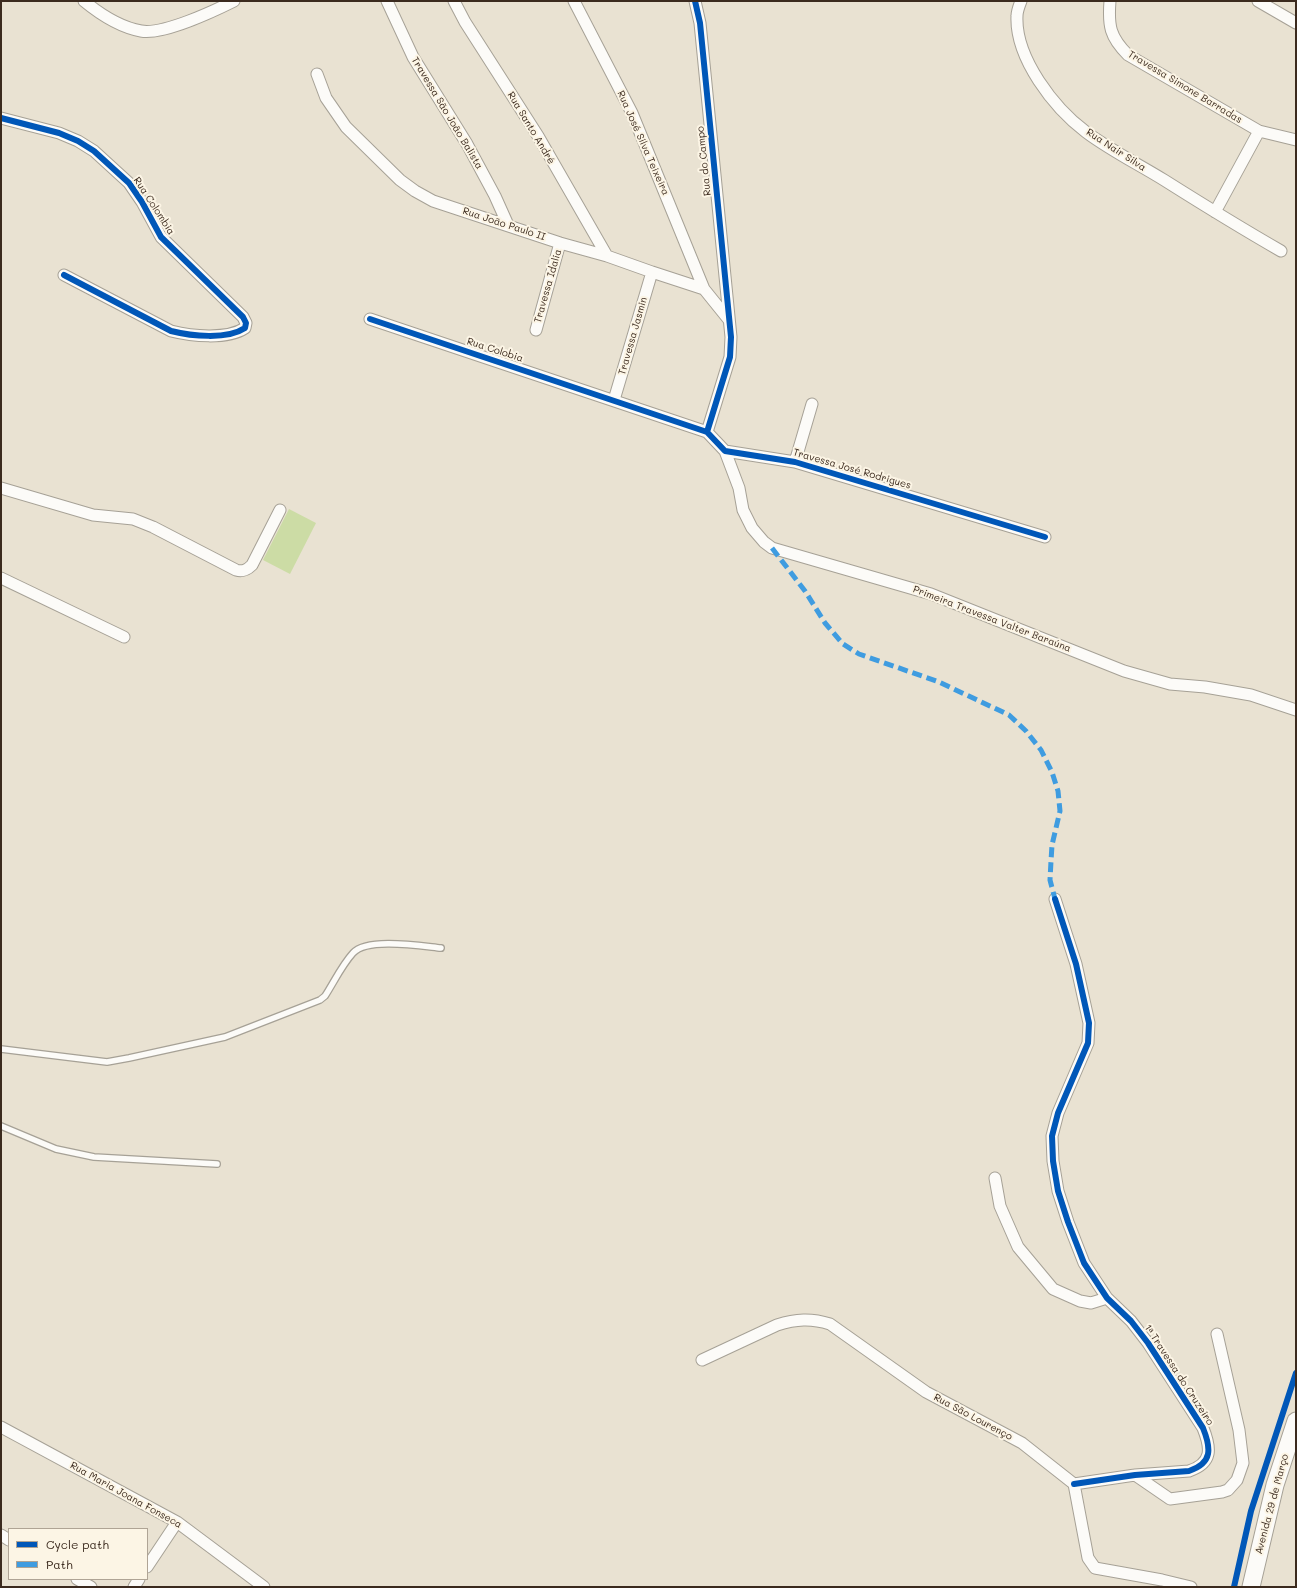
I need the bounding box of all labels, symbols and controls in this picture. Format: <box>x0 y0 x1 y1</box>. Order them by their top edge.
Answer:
street label: Travessa Simone Barradas <box>1126 48 1244 126</box>
street label: Travessa São João Balista <box>409 55 485 171</box>
street label: Rua José Silva Teixeira <box>614 89 672 197</box>
street label: Rua Santo André <box>505 90 557 166</box>
street label: Rua do Campo <box>694 125 714 197</box>
street label: Rua Nair Silva <box>1084 126 1148 174</box>
street label: Rua Colombia <box>131 175 177 237</box>
street label: Rua João Paulo II <box>461 205 547 243</box>
street label: Travessa Idalia <box>532 248 564 324</box>
street label: Travessa Jasmin <box>616 296 650 376</box>
street label: Rua Colobia <box>465 335 525 365</box>
street label: Travessa José Rodrigues <box>792 446 912 492</box>
street label: Primeira Travessa Valter Baraúna <box>911 583 1073 655</box>
street label: 1ᵃ Travessa do Cruzeiro <box>1142 1322 1216 1428</box>
street label: Rua São Lourenço <box>932 1391 1014 1443</box>
street label: Avenida 29 de Março <box>1253 1453 1291 1555</box>
street label: Rua Maria Joana Fonseca <box>68 1459 184 1531</box>
legend <box>8 1528 148 1580</box>
text: Cycle path <box>46 1536 109 1552</box>
text: Path <box>46 1556 73 1572</box>

